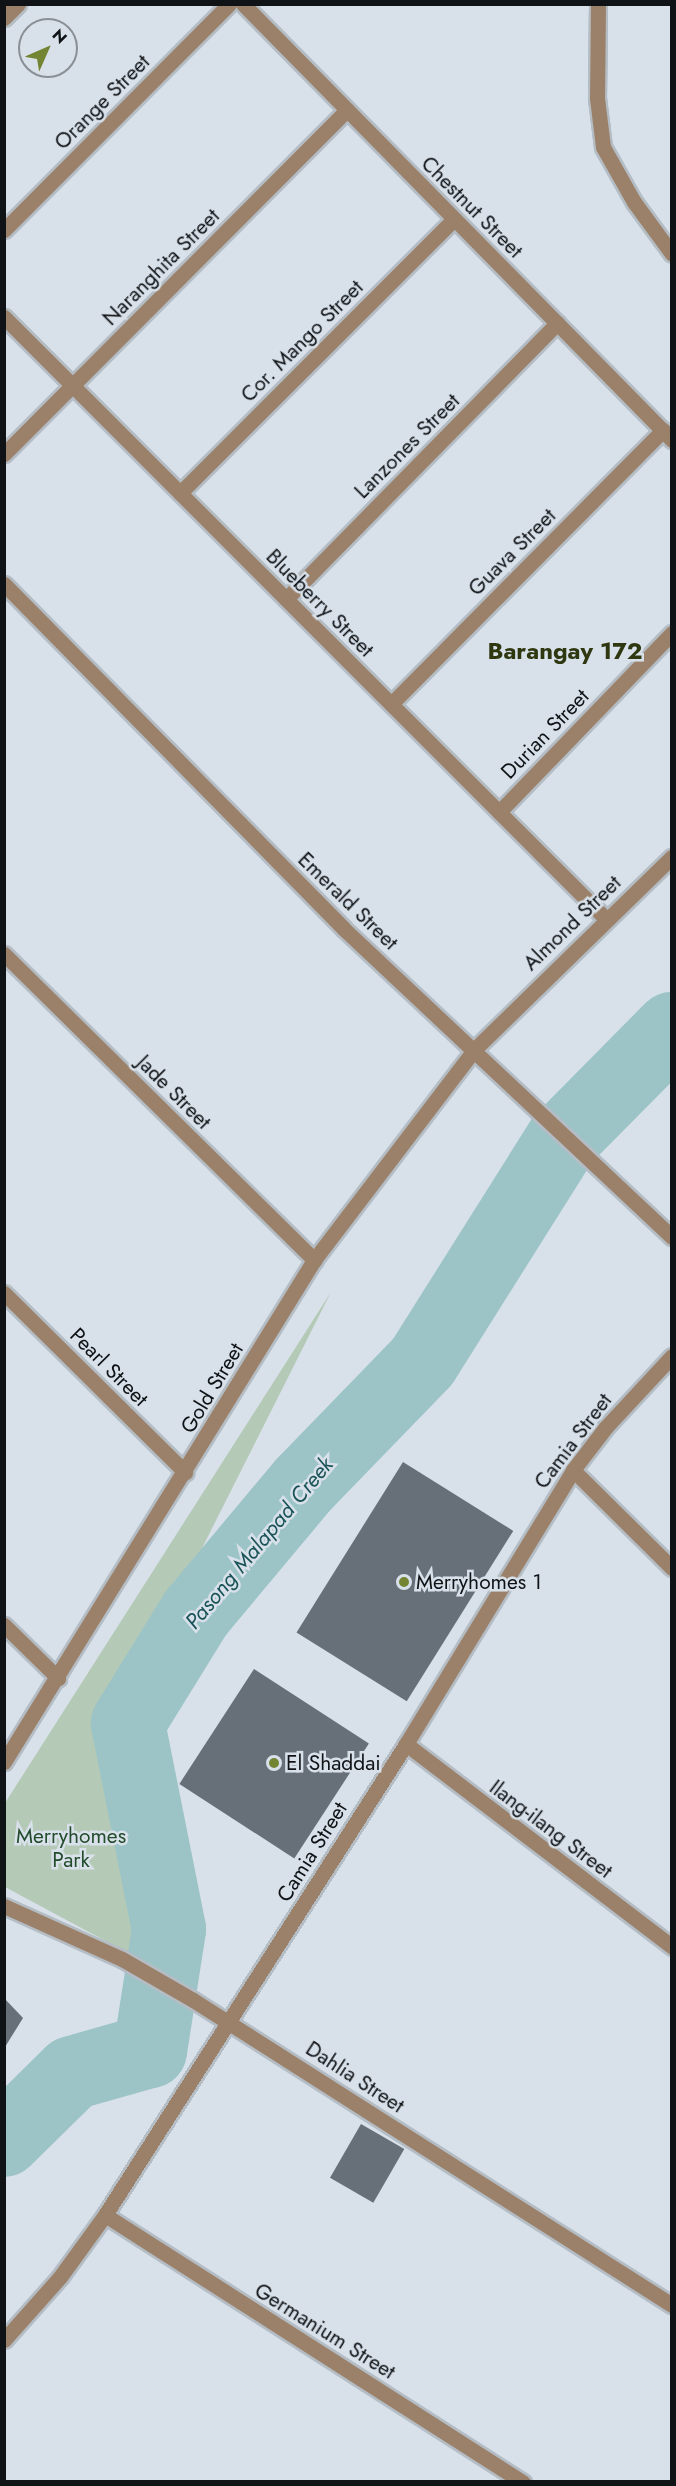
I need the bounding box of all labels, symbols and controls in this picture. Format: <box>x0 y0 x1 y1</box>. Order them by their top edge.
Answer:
north arrow <box>18 18 78 78</box>
text: N <box>47 24 72 49</box>
street label: Orange Street <box>49 49 155 155</box>
street label: Chestnut Street <box>416 151 528 263</box>
street label: Naranghita Street <box>97 203 225 331</box>
street label: Cor. Mango Street <box>236 275 368 407</box>
street label: Lanzones Street <box>349 388 465 504</box>
street label: Guava Street <box>463 503 561 601</box>
street label: Blueberry Street <box>261 544 379 662</box>
district label: Barangay 172 <box>487 637 643 665</box>
street label: Durian Street <box>496 684 594 784</box>
street label: Emerald Street <box>293 847 403 955</box>
street label: Almond Street <box>518 870 626 976</box>
street label: Jade Street <box>132 1050 216 1134</box>
street label: Pearl Street <box>65 1323 153 1411</box>
street label: Gold Street <box>175 1338 249 1438</box>
street label: Camia Street <box>529 1388 617 1494</box>
water label: Pasong Malapad Creek <box>179 1452 339 1634</box>
place label: Merryhomes 1 <box>416 1569 542 1595</box>
marker: Merryhomes 1 <box>397 1575 411 1589</box>
place label: El Shaddai <box>286 1750 381 1776</box>
marker: El Shaddai <box>267 1756 281 1770</box>
street label: Ilang-ilang Street <box>485 1775 617 1883</box>
street label: Camia Street <box>271 1797 353 1907</box>
park label: Merryhomes Park <box>16 1823 126 1873</box>
street label: Dahlia Street <box>301 2036 409 2118</box>
street label: Germanium Street <box>250 2278 400 2384</box>

